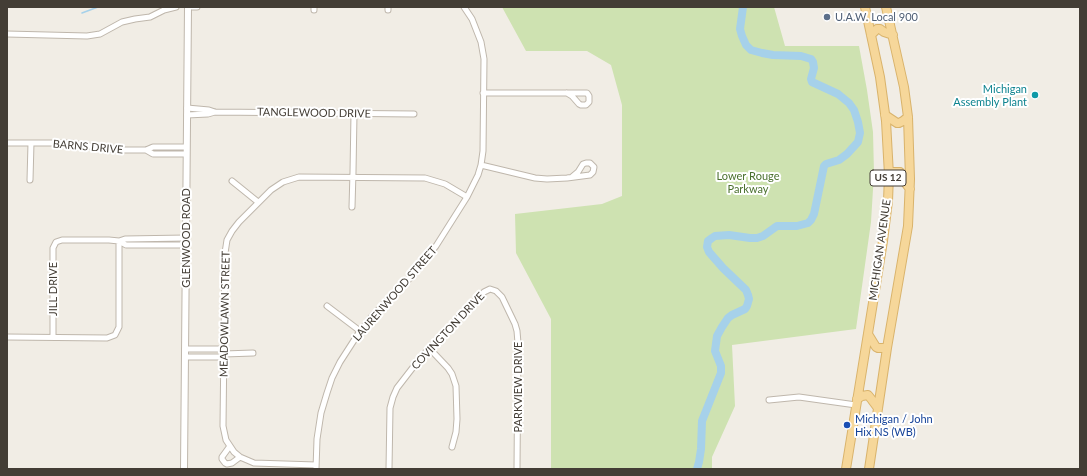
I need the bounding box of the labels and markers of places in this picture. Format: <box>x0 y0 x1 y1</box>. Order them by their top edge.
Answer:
place label: U.A.W. Local 900 <box>835 10 918 24</box>
marker: U.A.W. Local 900 <box>822 12 832 22</box>
place label: Michigan Assembly Plant <box>953 82 1027 108</box>
marker: Michigan Assembly Plant <box>1030 90 1040 100</box>
place label: Michigan / John Hix NS (WB) <box>855 412 933 438</box>
marker: Michigan / John Hix NS (WB) <box>842 420 852 430</box>

